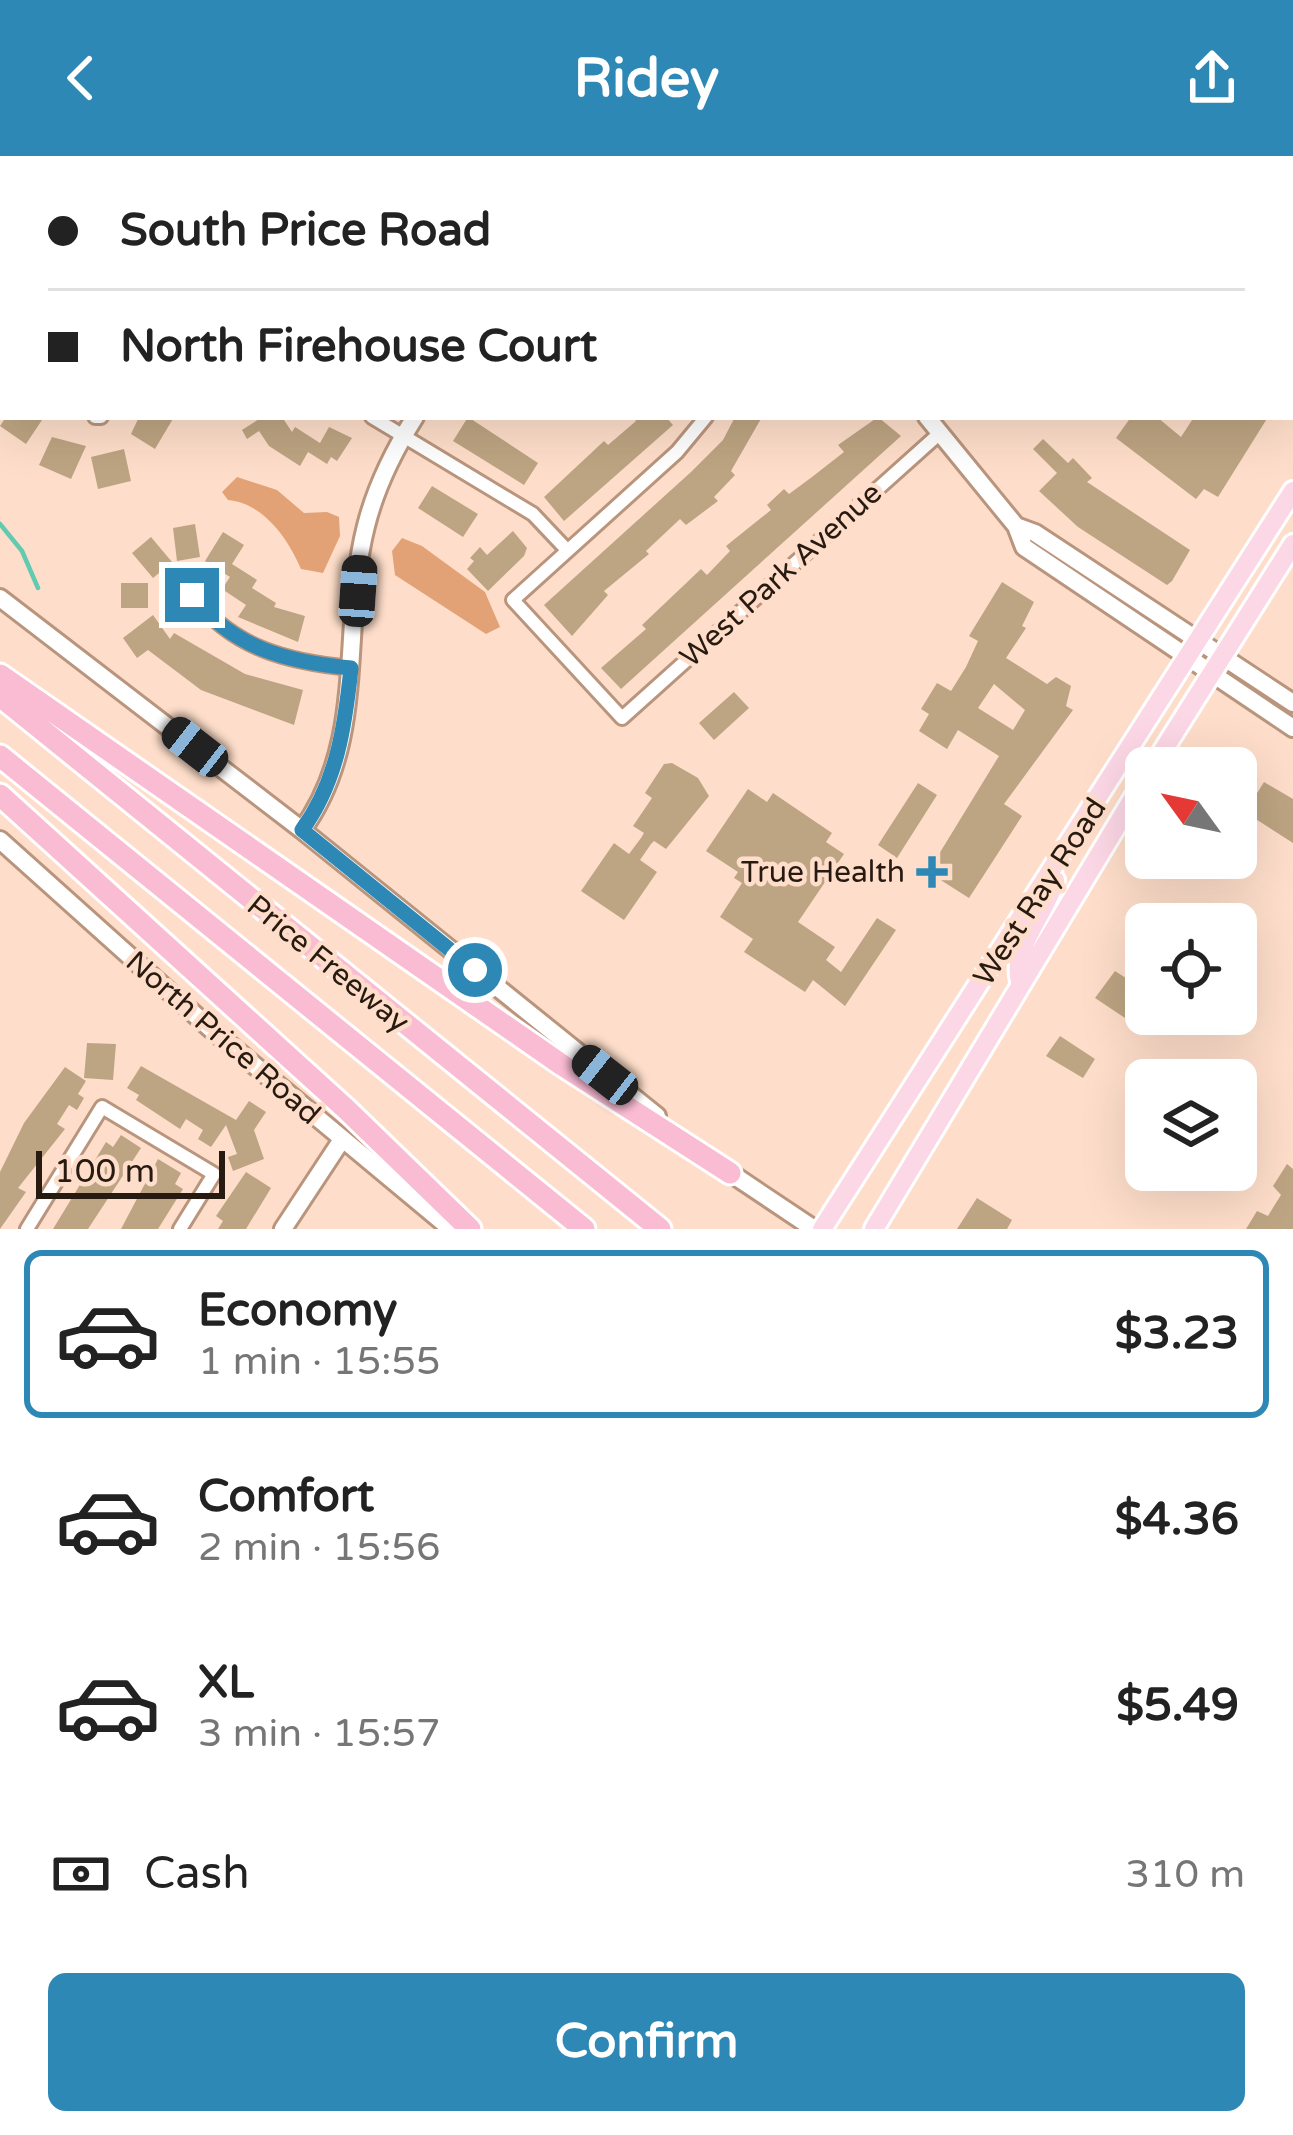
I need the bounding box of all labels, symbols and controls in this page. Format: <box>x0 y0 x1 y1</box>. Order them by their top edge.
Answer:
icon: back <box>48 45 114 111</box>
icon: share <box>1179 45 1245 111</box>
text: Ridey <box>574 46 719 111</box>
text: South Price Road <box>120 204 491 258</box>
text: North Firehouse Court <box>120 320 597 374</box>
street label: West Park Avenue <box>672 475 890 675</box>
car <box>338 554 378 628</box>
route end <box>165 568 219 622</box>
car <box>156 711 234 783</box>
north arrow <box>1125 747 1257 879</box>
map controls <box>1125 747 1257 1191</box>
street label: West Ray Road <box>965 791 1115 993</box>
place label: True Health <box>741 854 905 891</box>
marker: True Health <box>916 856 948 888</box>
street label: Price Freeway <box>239 887 417 1041</box>
button: locate <box>1125 903 1257 1035</box>
street label: North Price Road <box>118 943 328 1133</box>
route start <box>448 943 502 997</box>
car <box>566 1039 644 1111</box>
button: layers <box>1125 1059 1257 1191</box>
scale bar <box>36 1145 225 1198</box>
text: 100 m <box>54 1152 155 1191</box>
icon: car <box>54 1280 162 1388</box>
text: Economy <box>198 1284 397 1338</box>
text: $3.23 <box>1115 1307 1239 1361</box>
text: 1 min · 15:55 <box>198 1338 440 1385</box>
icon: car <box>54 1466 162 1574</box>
text: Comfort <box>198 1470 374 1524</box>
text: $4.36 <box>1115 1493 1239 1547</box>
text: 2 min · 15:56 <box>198 1524 440 1571</box>
icon: car <box>54 1652 162 1760</box>
text: XL <box>198 1656 254 1710</box>
text: $5.49 <box>1116 1679 1239 1733</box>
text: 3 min · 15:57 <box>198 1710 440 1757</box>
icon: cash <box>48 1841 114 1907</box>
text: Cash <box>144 1847 250 1901</box>
text: 310 m <box>1126 1851 1245 1898</box>
button: Confirm <box>48 1973 1245 2111</box>

